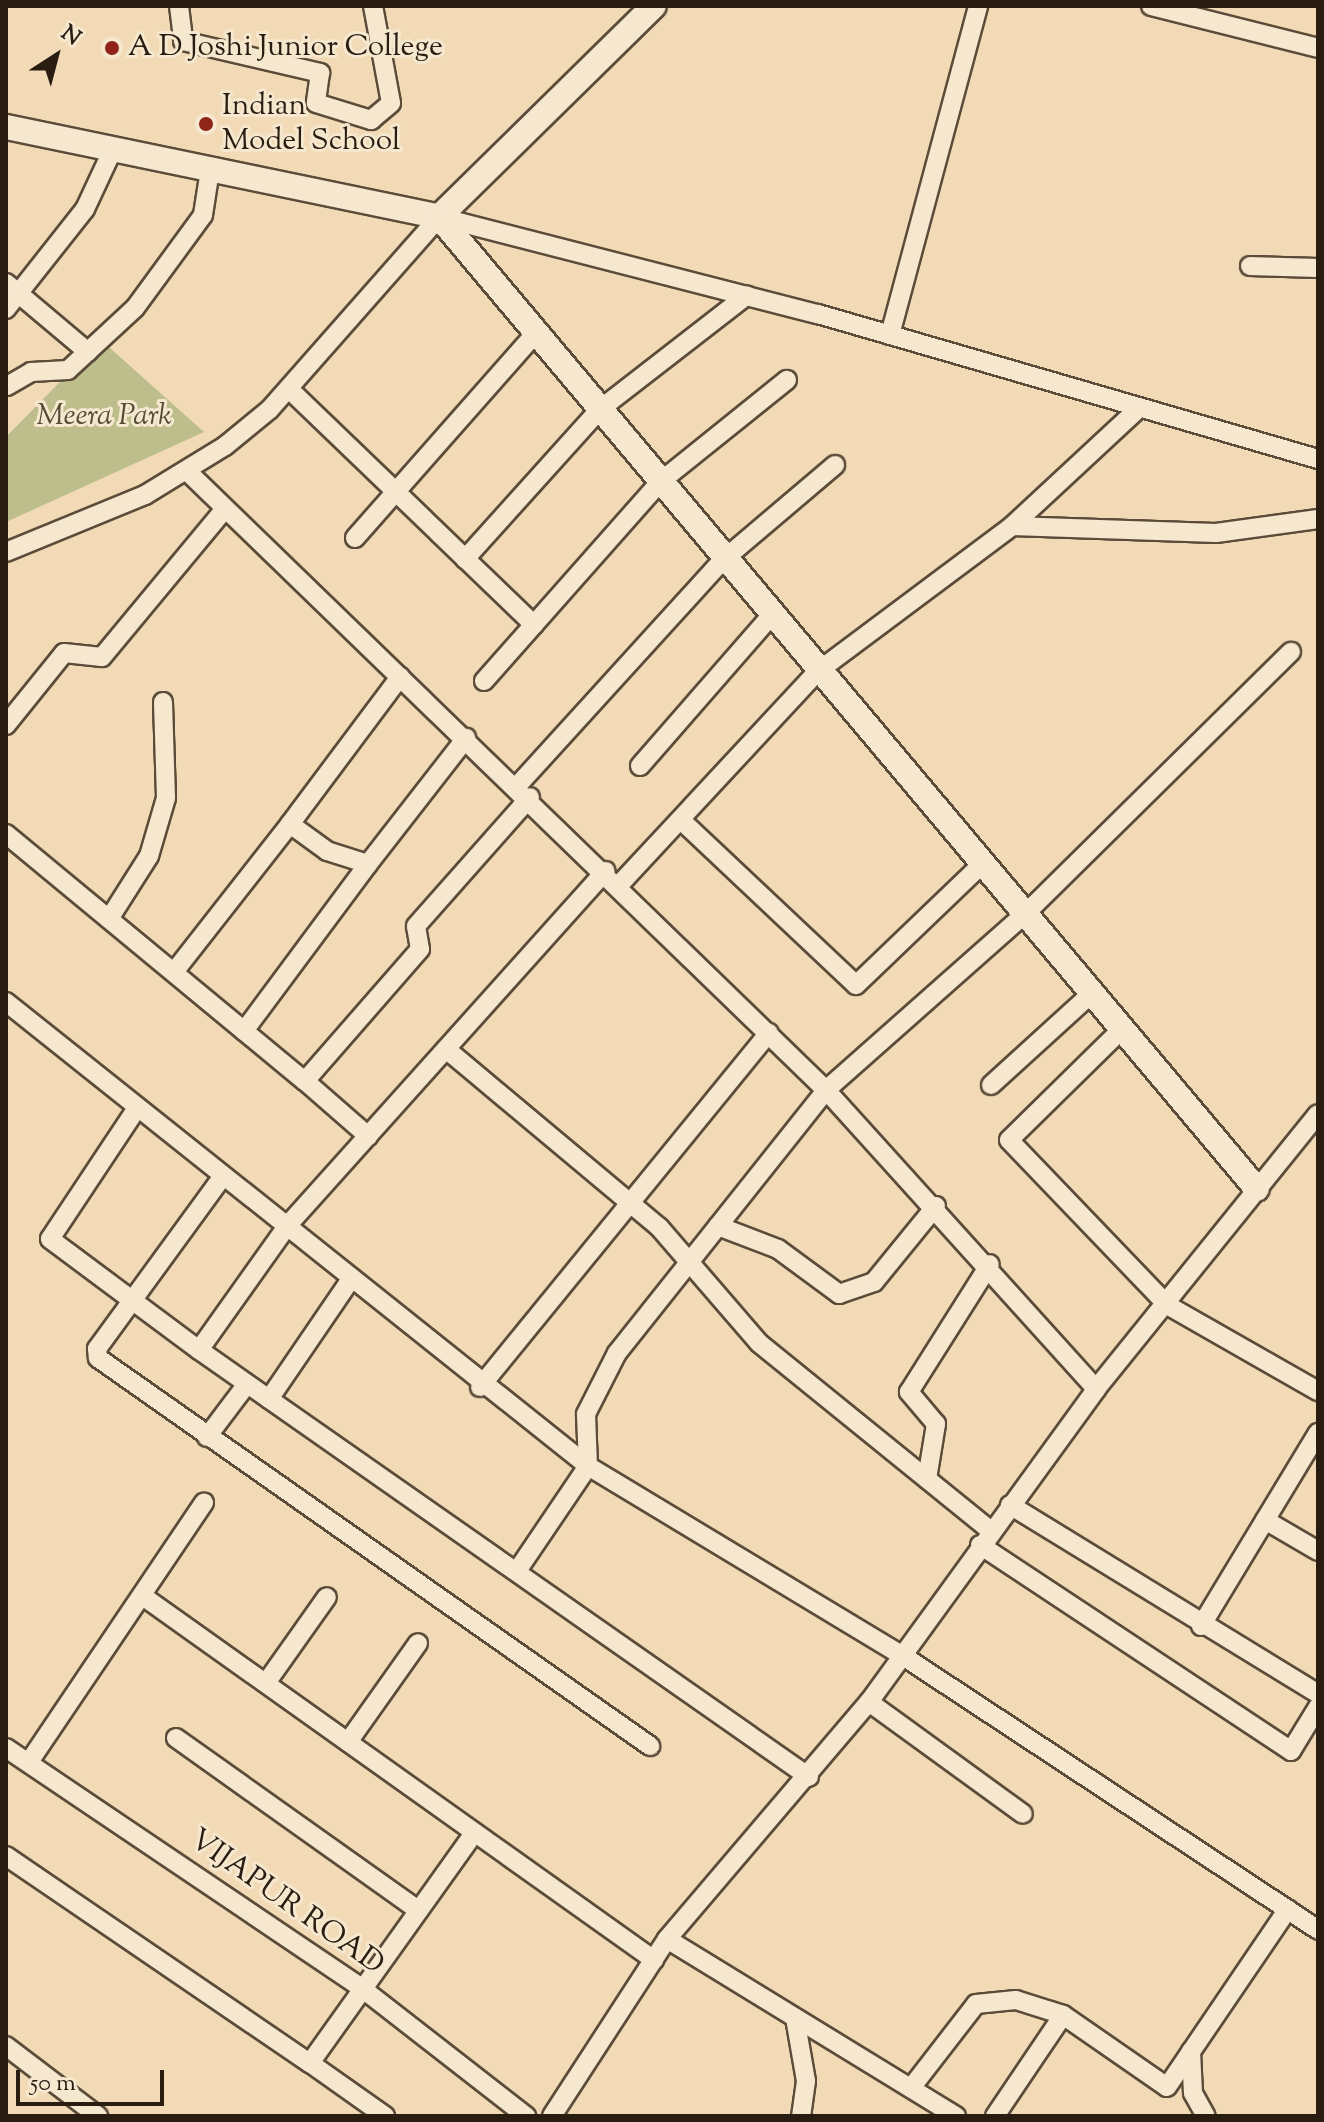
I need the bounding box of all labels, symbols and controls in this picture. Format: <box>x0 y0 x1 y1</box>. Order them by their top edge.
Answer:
north arrow <box>16 16 96 96</box>
text: N <box>54 18 87 55</box>
place label: A D Joshi Junior College <box>128 30 443 66</box>
marker: A D Joshi Junior College <box>103 39 121 57</box>
place label: Indian Model School <box>222 89 400 160</box>
marker: Indian Model School <box>197 115 215 133</box>
park label: Meera Park <box>36 399 172 435</box>
street label: VIJAPUR ROAD <box>182 1822 390 1984</box>
scale bar <box>20 2054 168 2104</box>
text: 50 m <box>30 2067 76 2101</box>

